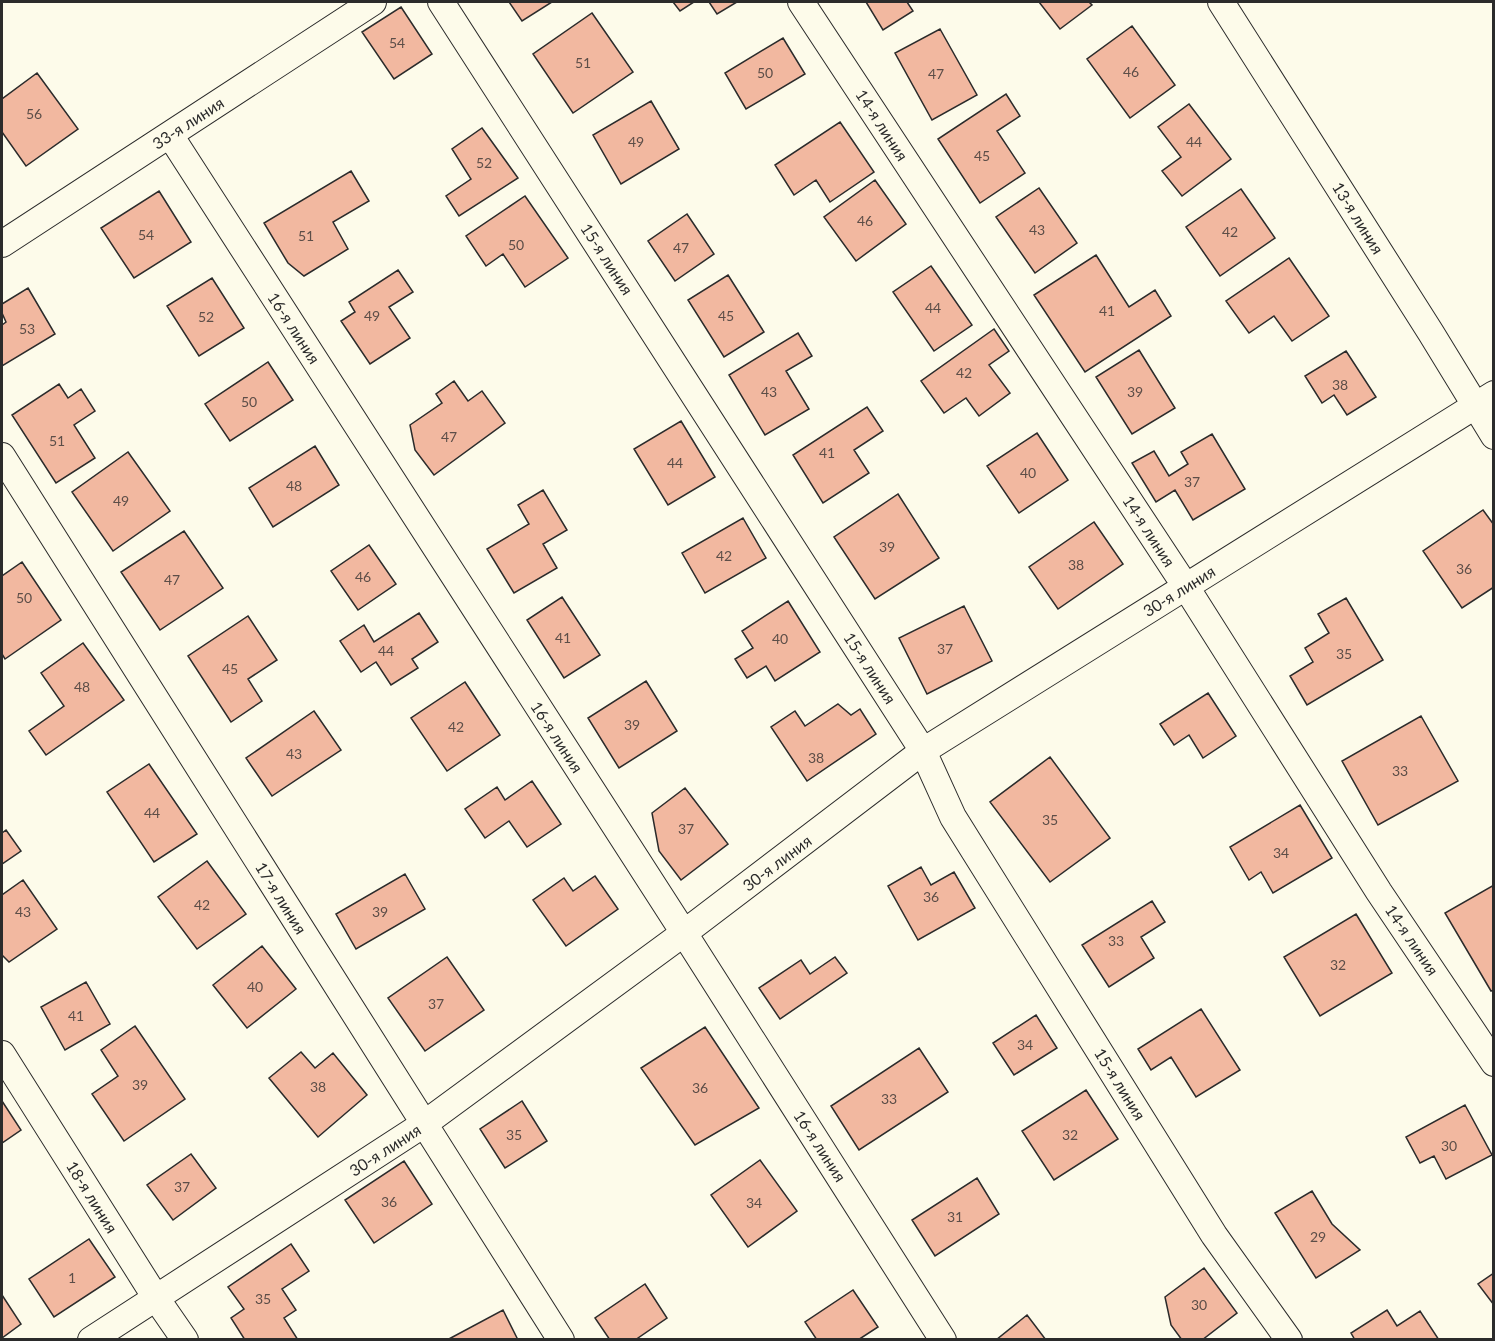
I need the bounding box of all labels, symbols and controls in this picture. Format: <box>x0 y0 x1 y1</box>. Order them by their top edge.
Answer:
house number: 54 <box>389 34 405 51</box>
house number: 51 <box>575 54 591 71</box>
house number: 46 <box>1123 63 1139 80</box>
house number: 50 <box>757 64 773 81</box>
house number: 47 <box>928 65 944 82</box>
street label: 14-я линия <box>852 86 912 164</box>
street label: 33-я линия <box>149 93 227 153</box>
house number: 56 <box>26 105 42 122</box>
house number: 49 <box>628 133 644 150</box>
house number: 44 <box>1186 133 1202 150</box>
house number: 45 <box>974 147 990 164</box>
house number: 52 <box>476 154 492 171</box>
street label: 13-я линия <box>1329 178 1388 257</box>
house number: 46 <box>857 212 873 229</box>
street label: 15-я линия <box>577 220 637 298</box>
house number: 43 <box>1029 221 1045 238</box>
house number: 42 <box>1222 223 1238 240</box>
house number: 54 <box>138 226 154 243</box>
house number: 51 <box>298 227 314 244</box>
house number: 50 <box>508 236 524 253</box>
house number: 47 <box>673 239 689 256</box>
street label: 16-я линия <box>264 289 324 367</box>
house number: 44 <box>925 299 941 316</box>
house number: 41 <box>1099 302 1115 319</box>
house number: 49 <box>364 307 380 324</box>
house number: 45 <box>718 307 734 324</box>
house number: 52 <box>198 308 214 325</box>
house number: 53 <box>19 320 35 337</box>
house number: 42 <box>956 364 972 381</box>
house number: 38 <box>1332 376 1348 393</box>
house number: 43 <box>761 383 777 400</box>
house number: 39 <box>1127 383 1143 400</box>
house number: 50 <box>241 393 257 410</box>
house number: 47 <box>441 428 457 445</box>
house number: 51 <box>49 432 65 449</box>
house number: 41 <box>819 444 835 461</box>
house number: 44 <box>667 454 683 471</box>
house number: 40 <box>1020 464 1036 481</box>
house number: 37 <box>1184 473 1200 490</box>
house number: 48 <box>286 477 302 494</box>
house number: 49 <box>113 492 129 509</box>
street label: 14-я линия <box>1119 492 1179 570</box>
house number: 39 <box>879 538 895 555</box>
house number: 42 <box>716 547 732 564</box>
house number: 38 <box>1068 556 1084 573</box>
house number: 36 <box>1456 560 1472 577</box>
street label: 30-я линия <box>1139 561 1218 620</box>
house number: 46 <box>355 568 371 585</box>
house number: 47 <box>164 571 180 588</box>
house number: 50 <box>16 589 32 606</box>
house number: 41 <box>555 629 571 646</box>
street label: 15-я линия <box>840 629 900 707</box>
house number: 40 <box>772 630 788 647</box>
house number: 37 <box>937 640 953 657</box>
house number: 44 <box>378 642 394 659</box>
house number: 35 <box>1336 645 1352 662</box>
house number: 45 <box>222 660 238 677</box>
house number: 48 <box>74 678 90 695</box>
street label: 16-я линия <box>527 698 587 776</box>
house number: 39 <box>624 716 640 733</box>
house number: 42 <box>448 718 464 735</box>
house number: 43 <box>286 745 302 762</box>
house number: 38 <box>808 749 824 766</box>
house number: 33 <box>1392 762 1408 779</box>
house number: 44 <box>144 804 160 821</box>
house number: 35 <box>1042 811 1058 828</box>
house number: 37 <box>678 820 694 837</box>
street label: 30-я линия <box>739 831 815 895</box>
house number: 34 <box>1273 844 1289 861</box>
street label: 17-я линия <box>252 858 311 937</box>
house number: 36 <box>923 888 939 905</box>
house number: 42 <box>194 896 210 913</box>
street label: 14-я линия <box>1382 901 1443 979</box>
house number: 43 <box>15 903 31 920</box>
house number: 39 <box>372 903 388 920</box>
house number: 33 <box>1108 932 1124 949</box>
house number: 32 <box>1330 956 1346 973</box>
house number: 40 <box>247 978 263 995</box>
house number: 37 <box>428 995 444 1012</box>
house number: 41 <box>68 1007 84 1024</box>
house number: 34 <box>1017 1036 1033 1053</box>
street label: 15-я линия <box>1091 1044 1150 1123</box>
house number: 39 <box>132 1076 148 1093</box>
house number: 38 <box>310 1078 326 1095</box>
house number: 36 <box>692 1079 708 1096</box>
house number: 33 <box>881 1090 897 1107</box>
street label: 16-я линия <box>790 1107 850 1185</box>
street label: 30-я линия <box>346 1120 424 1180</box>
house number: 35 <box>506 1126 522 1143</box>
house number: 32 <box>1062 1126 1078 1143</box>
house number: 30 <box>1441 1137 1457 1154</box>
street label: 18-я линия <box>63 1157 122 1236</box>
house number: 37 <box>174 1178 190 1195</box>
house number: 36 <box>381 1193 397 1210</box>
house number: 34 <box>746 1194 762 1211</box>
house number: 31 <box>947 1208 963 1225</box>
house number: 29 <box>1310 1228 1326 1245</box>
house number: 1 <box>68 1269 76 1286</box>
house number: 35 <box>255 1290 271 1307</box>
house number: 30 <box>1191 1296 1207 1313</box>

